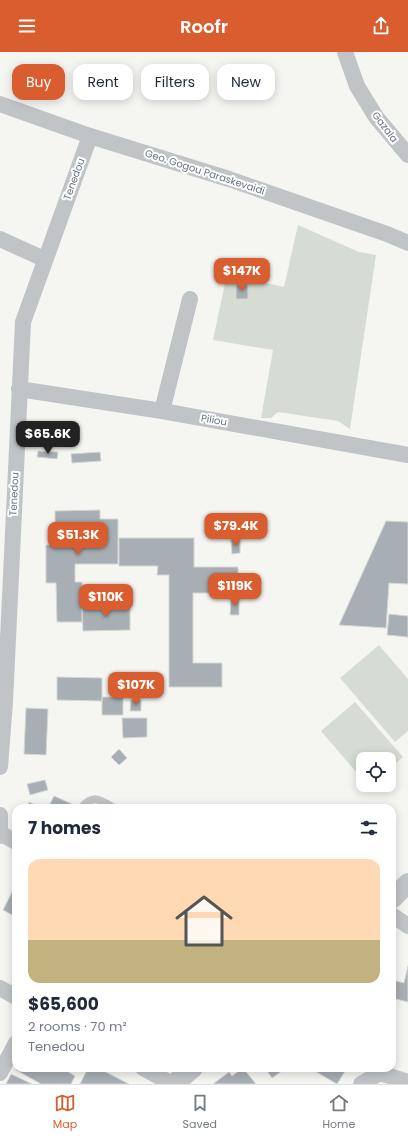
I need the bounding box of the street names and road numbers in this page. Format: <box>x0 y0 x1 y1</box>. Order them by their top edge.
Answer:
street label: Gazala <box>368 108 402 146</box>
street label: Geo. Gogou Paraskevaidi <box>143 146 267 198</box>
street label: Tenedou <box>59 156 89 202</box>
street label: Piliou <box>200 410 228 430</box>
street label: Tenedou <box>5 472 23 516</box>

